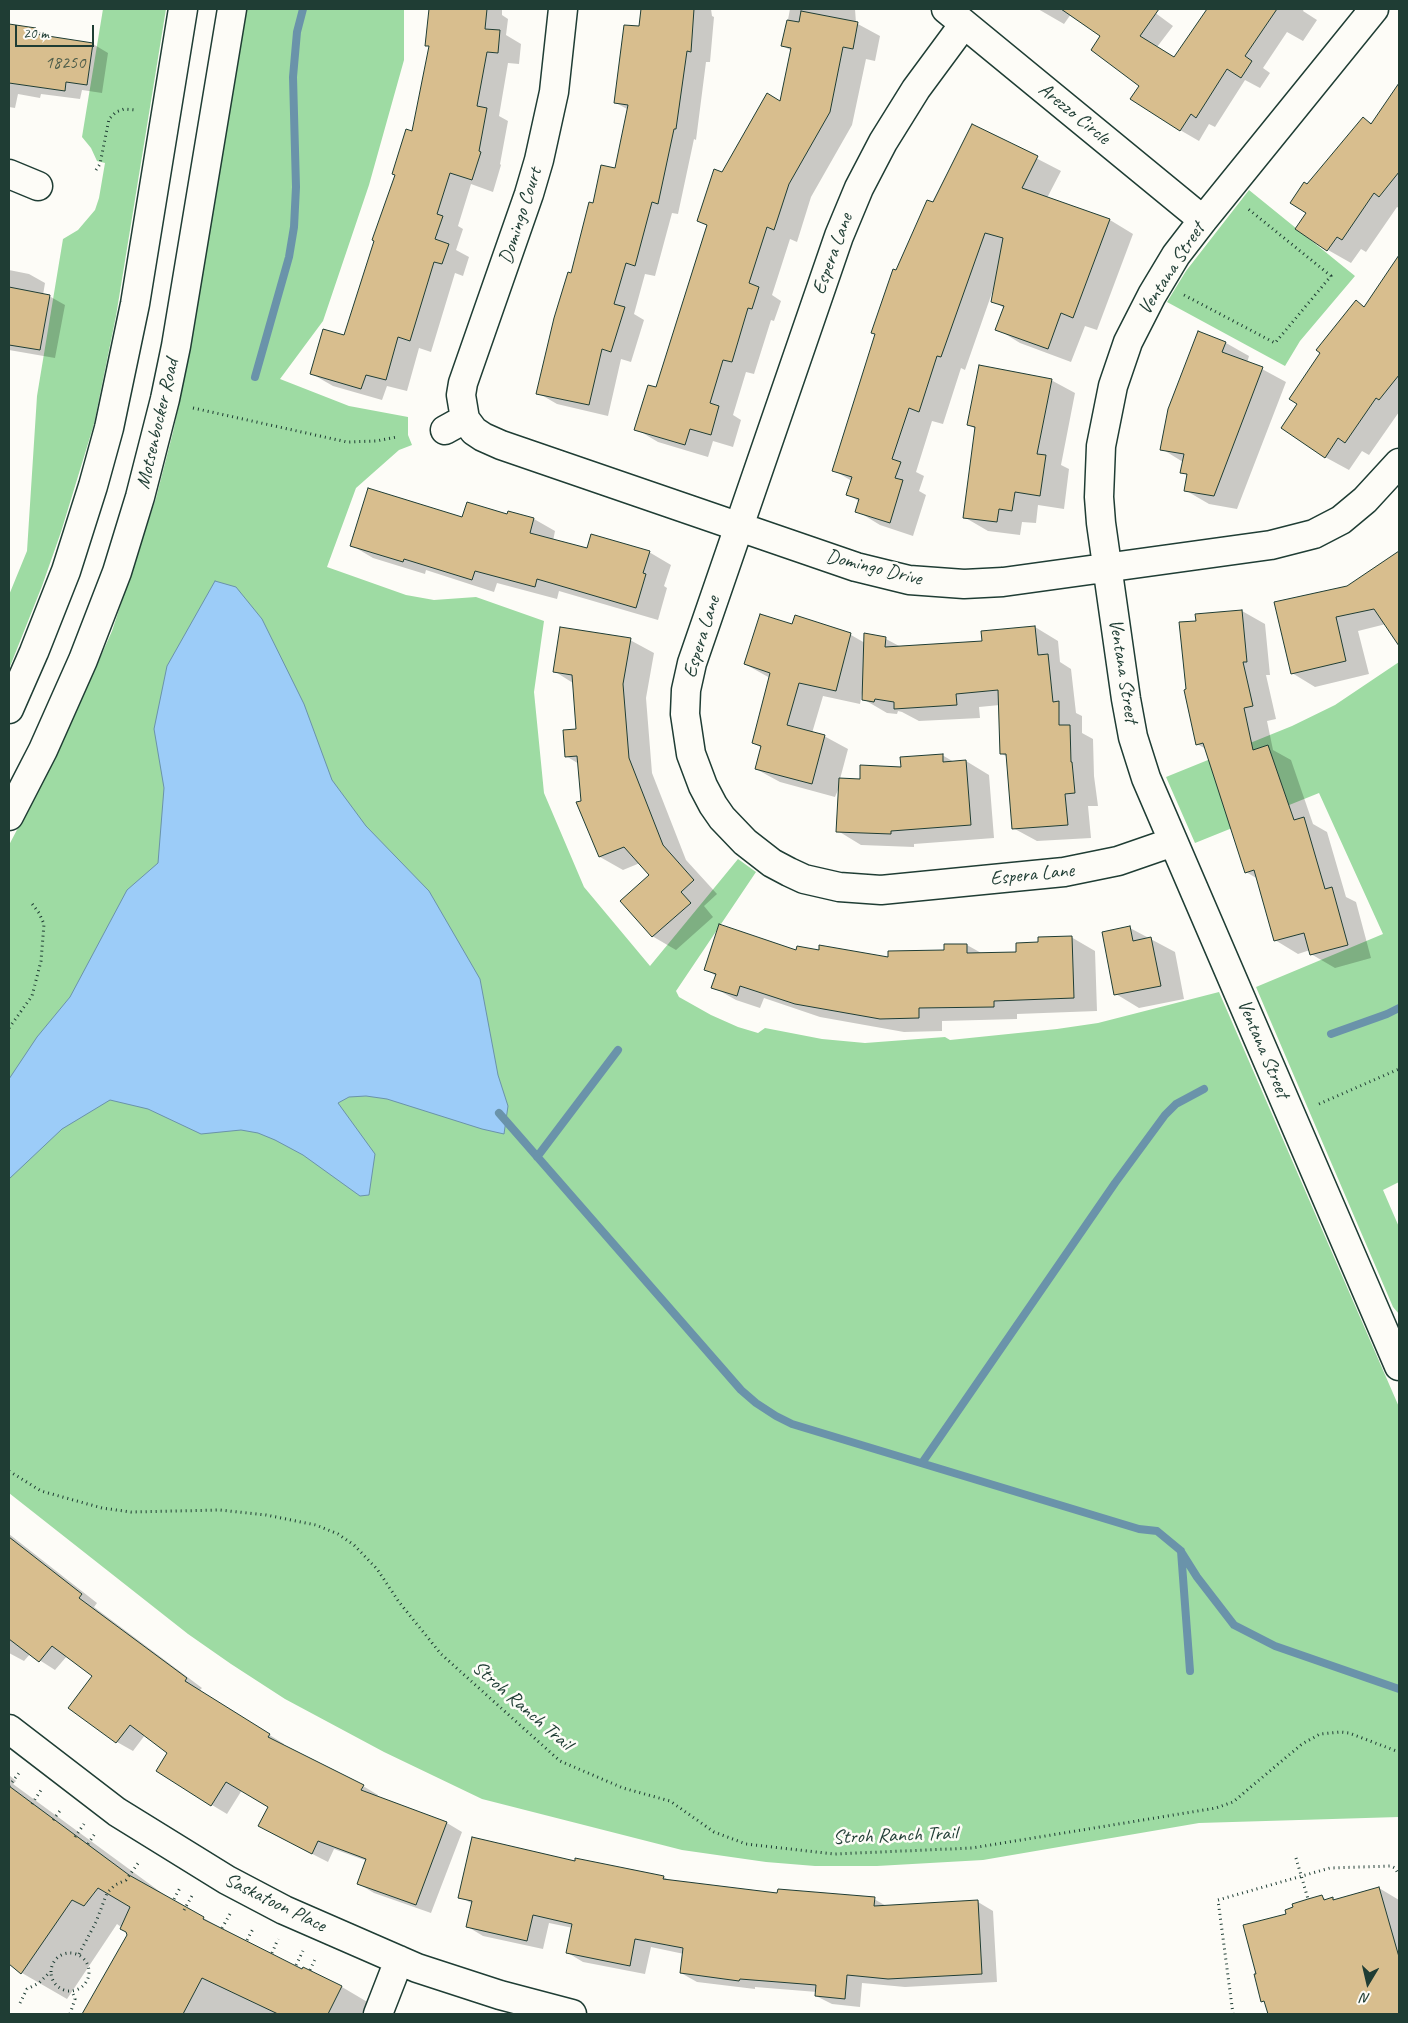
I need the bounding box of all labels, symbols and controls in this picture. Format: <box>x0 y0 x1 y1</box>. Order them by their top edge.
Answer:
scale bar <box>18 15 96 47</box>
text: 20 m <box>23 24 49 43</box>
house number: 18250 <box>45 52 85 74</box>
street label: Arezzo Circle <box>1033 78 1115 150</box>
street label: Domingo Court <box>494 165 548 267</box>
street label: Espera Lane <box>807 210 859 298</box>
street label: Ventana Street <box>1133 218 1211 320</box>
street label: Motsenbocker Road <box>131 357 185 491</box>
street label: Domingo Drive <box>824 545 924 591</box>
street label: Espera Lane <box>678 593 726 681</box>
street label: Ventana Street <box>1103 617 1143 725</box>
street label: Espera Lane <box>989 859 1075 891</box>
street label: Ventana Street <box>1231 996 1295 1102</box>
street label: Stroh Ranch Trail <box>467 1656 577 1756</box>
street label: Stroh Ranch Trail <box>832 1822 958 1850</box>
street label: Saskatoon Place <box>220 1868 330 1938</box>
north arrow <box>1343 1958 1393 2008</box>
text: N <box>1360 1989 1371 2007</box>

